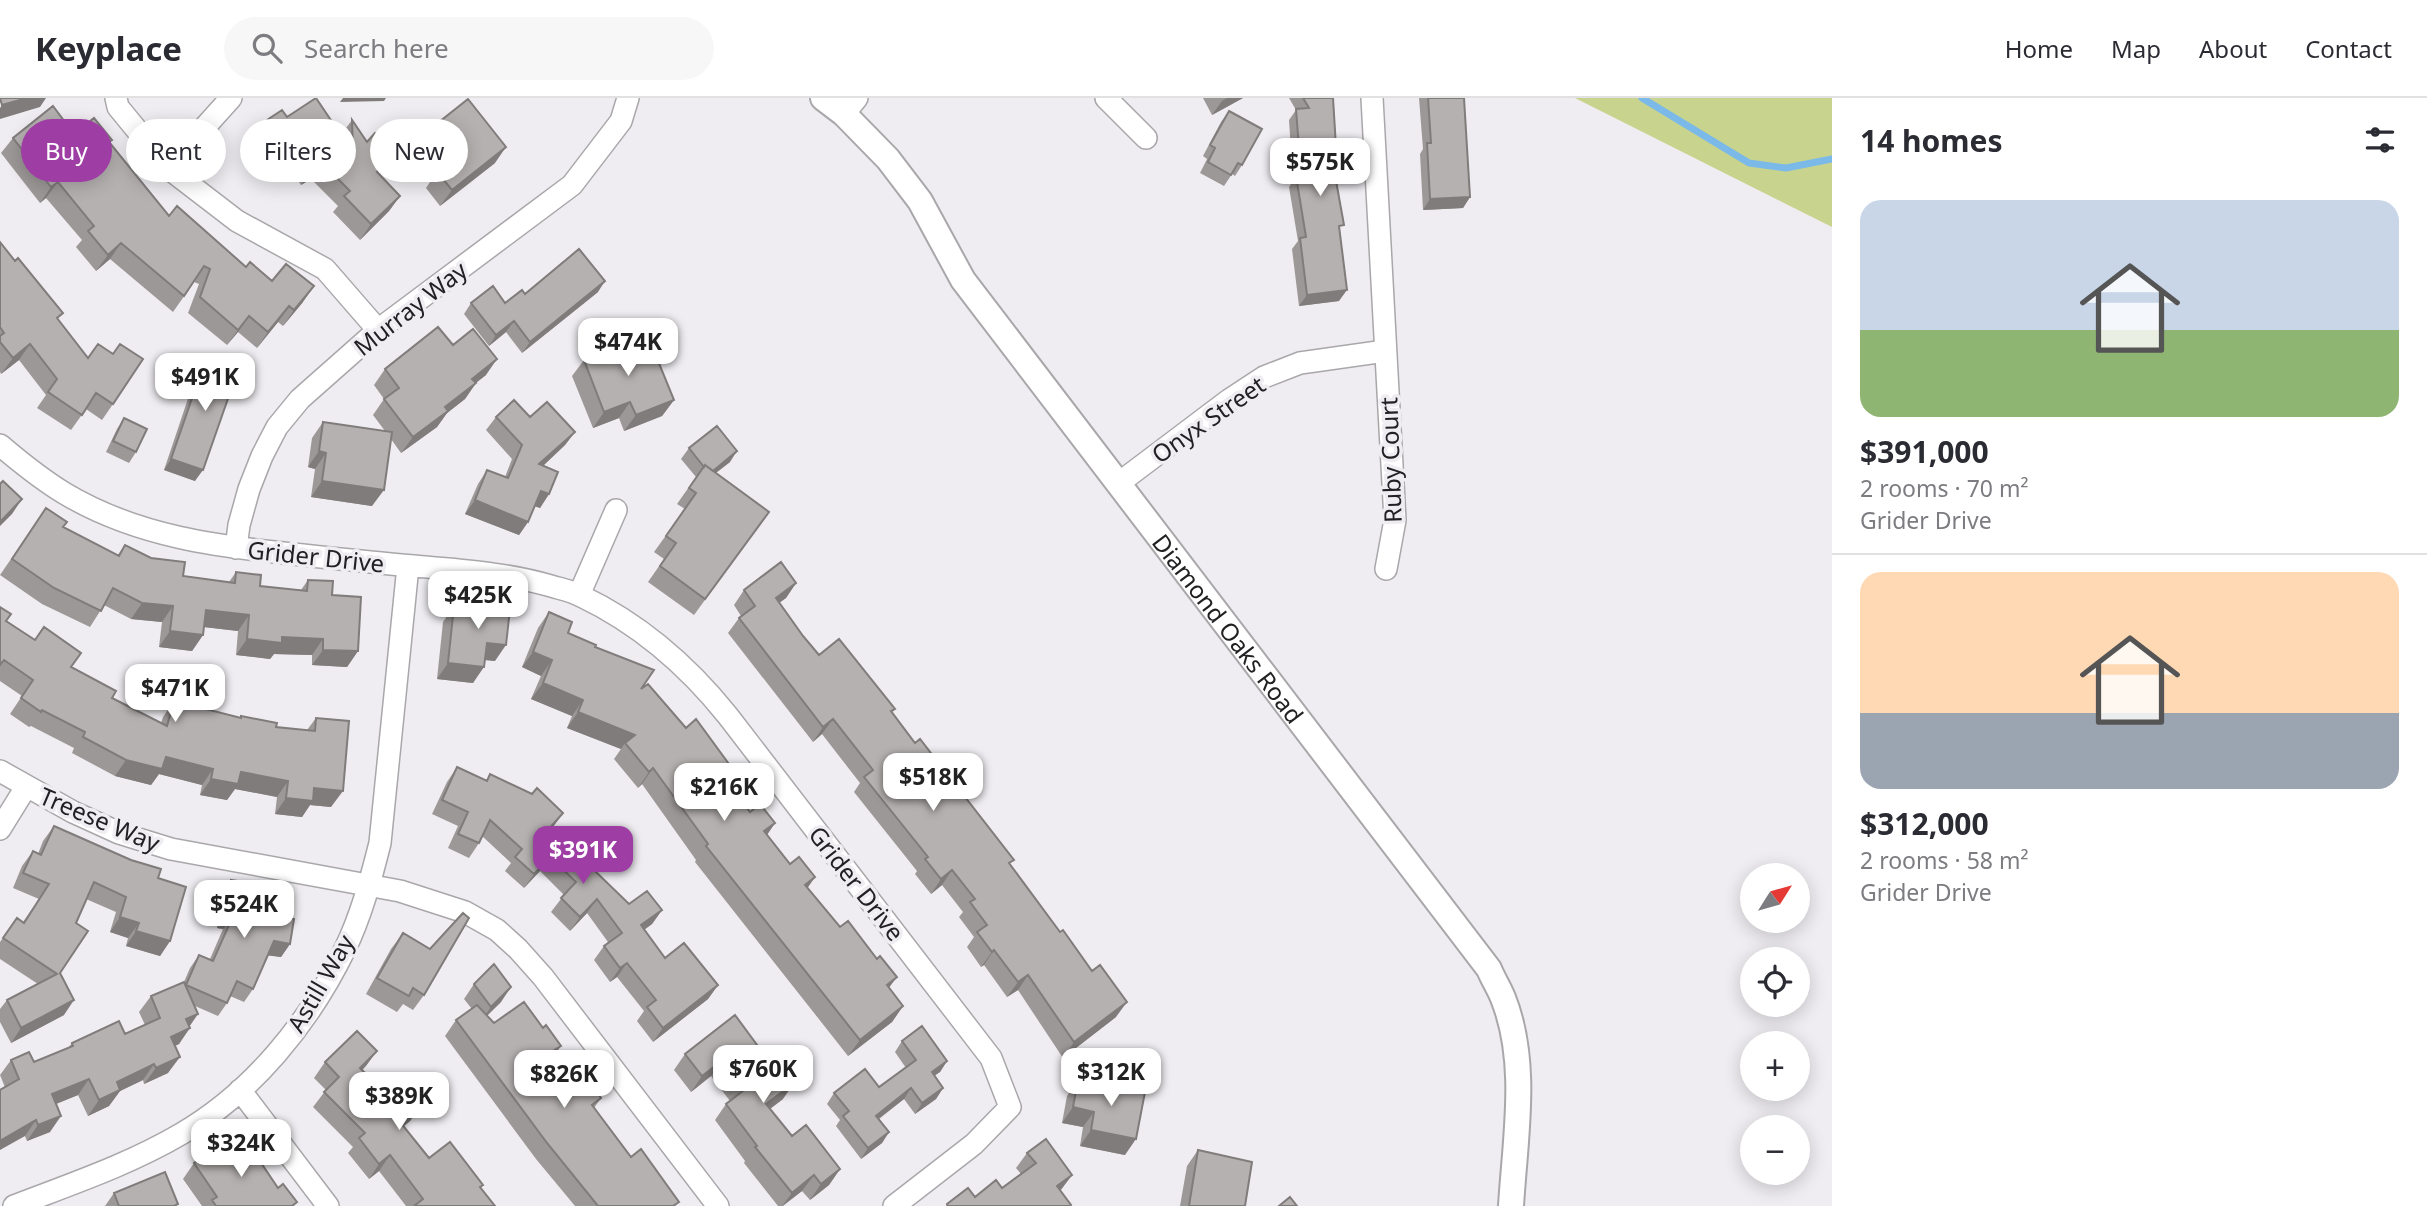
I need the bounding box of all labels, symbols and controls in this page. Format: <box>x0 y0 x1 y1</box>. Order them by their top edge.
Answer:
search box <box>224 17 714 80</box>
text: Keyplace <box>35 26 182 71</box>
icon: search <box>248 29 286 67</box>
text: Search here <box>304 30 449 66</box>
text: Home <box>2005 32 2073 65</box>
text: Map <box>2111 32 2161 65</box>
text: About <box>2199 32 2267 65</box>
text: Contact <box>2305 32 2392 65</box>
chip: Buy <box>21 119 112 182</box>
chip: Rent <box>126 119 226 182</box>
chip: Filters <box>240 119 356 182</box>
chip: New <box>370 119 468 182</box>
text: 14 homes <box>1860 120 2003 161</box>
icon: filters <box>2361 121 2399 159</box>
pin: $575K <box>1271 139 1369 198</box>
text: $575K <box>1286 145 1354 177</box>
icon: home <box>2067 245 2193 371</box>
street label: Murray Way <box>346 253 474 363</box>
pin: $474K <box>579 318 677 378</box>
text: $474K <box>594 325 662 357</box>
pin: $491K <box>156 354 254 413</box>
text: $491K <box>171 360 239 392</box>
street label: Onyx Street <box>1145 368 1272 470</box>
street label: Ruby Court <box>1371 396 1409 523</box>
text: $391,000 <box>1860 431 1989 472</box>
text: 2 rooms · 70 m² <box>1860 472 2029 504</box>
text: Grider Drive <box>1860 504 1992 536</box>
street label: Diamond Oaks Road <box>1146 526 1312 730</box>
street label: Grider Drive <box>246 532 386 580</box>
pin: $425K <box>429 572 527 631</box>
text: $425K <box>444 578 512 610</box>
icon: home <box>2067 617 2193 743</box>
pin: $471K <box>126 664 224 724</box>
text: $471K <box>141 671 209 703</box>
pin: $518K <box>884 754 982 813</box>
text: $518K <box>899 760 967 792</box>
pin: $216K <box>675 764 773 823</box>
text: $216K <box>690 770 758 802</box>
street label: Treese Way <box>35 779 166 859</box>
text: $312,000 <box>1860 803 1989 844</box>
street label: Grider Drive <box>802 819 912 947</box>
pin: $391K <box>534 826 632 886</box>
text: $391K <box>549 833 617 865</box>
text: 2 rooms · 58 m² <box>1860 844 2029 876</box>
north arrow <box>1740 863 1810 933</box>
map controls <box>1740 863 1810 1185</box>
text: Grider Drive <box>1860 876 1992 908</box>
pin: $524K <box>195 880 293 940</box>
text: $524K <box>210 887 278 919</box>
street label: Astill Way <box>279 927 362 1038</box>
button: locate <box>1740 947 1810 1017</box>
button: + <box>1740 1031 1810 1101</box>
pin: $760K <box>714 1046 812 1105</box>
pin: $312K <box>1062 1048 1160 1108</box>
pin: $826K <box>515 1051 613 1110</box>
text: $760K <box>729 1052 797 1084</box>
text: $312K <box>1077 1055 1145 1087</box>
text: $826K <box>530 1057 598 1089</box>
pin: $389K <box>350 1072 448 1132</box>
text: $389K <box>365 1079 433 1111</box>
button: − <box>1740 1115 1810 1185</box>
pin: $324K <box>192 1119 290 1179</box>
text: $324K <box>207 1126 275 1158</box>

